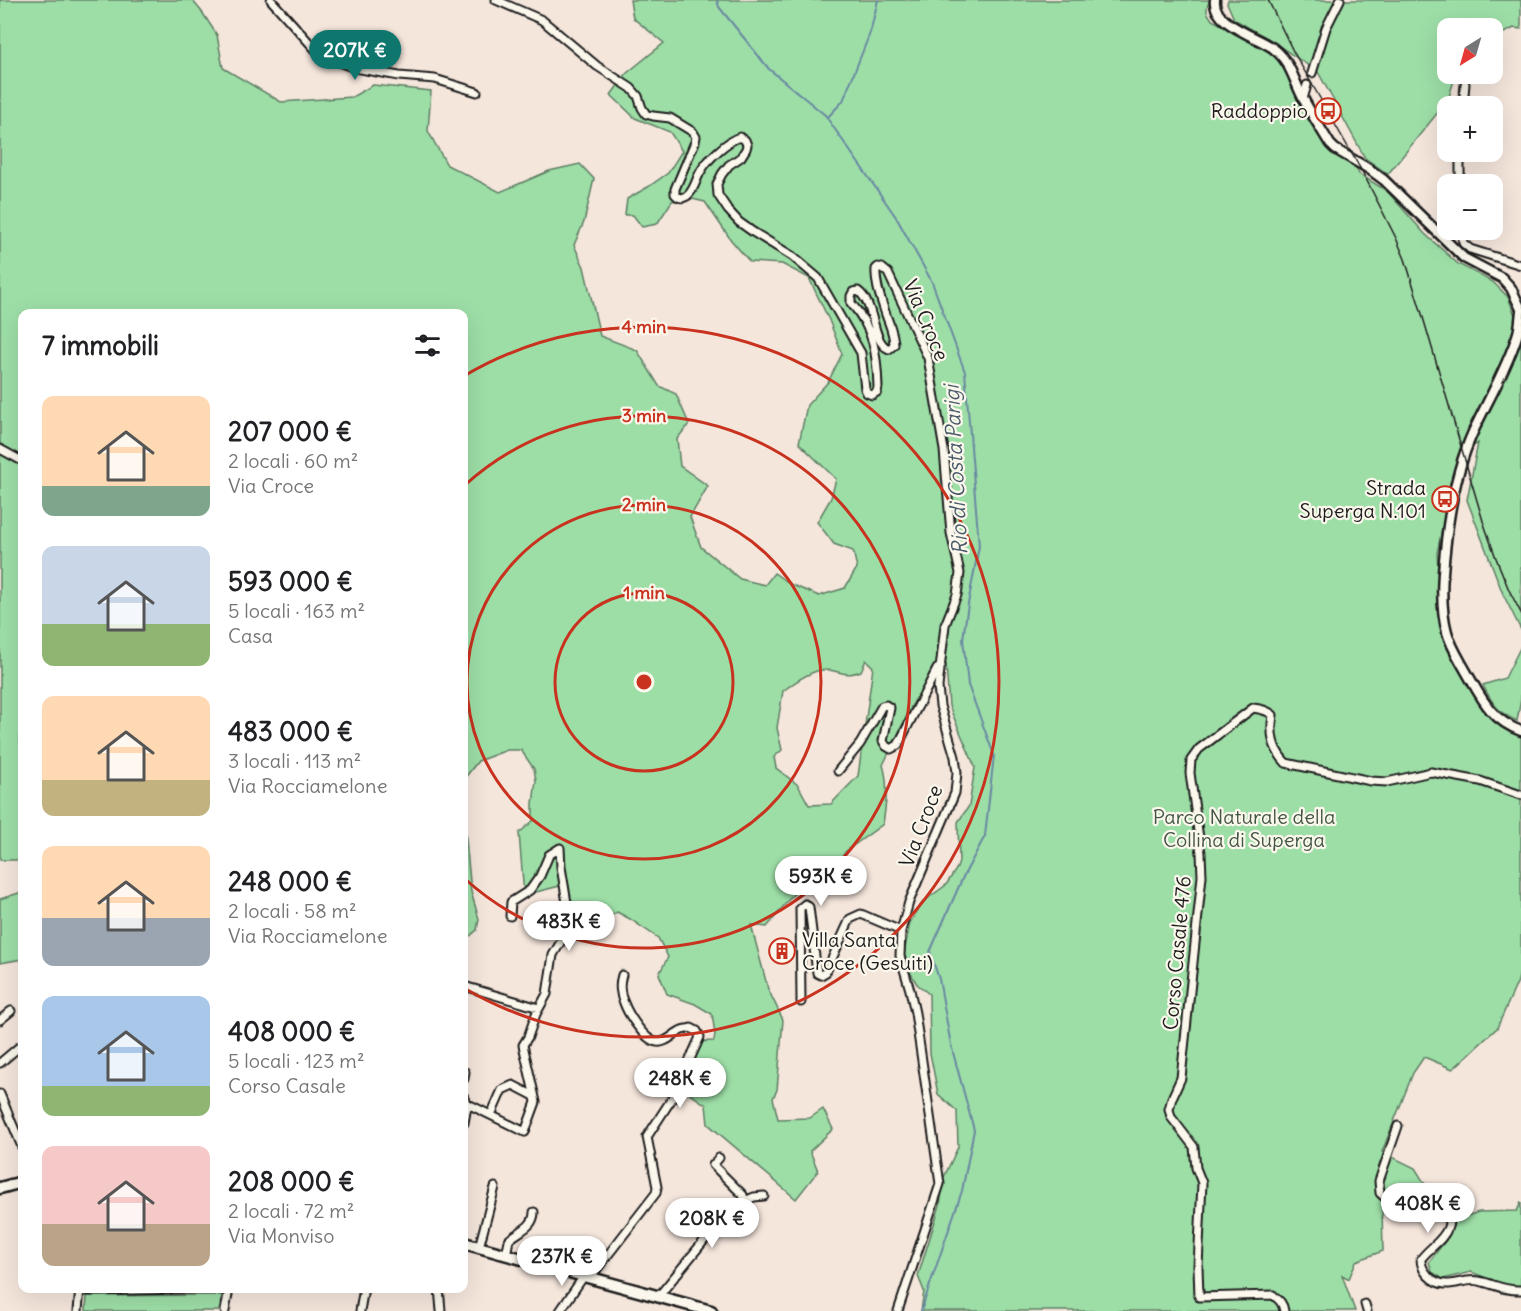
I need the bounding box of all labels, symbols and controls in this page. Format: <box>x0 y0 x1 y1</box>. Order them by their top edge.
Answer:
north arrow <box>1437 18 1503 84</box>
map controls <box>1437 18 1503 240</box>
pin: 207K € <box>306 30 404 81</box>
text: 207K € <box>323 37 387 62</box>
bus stop icon: Raddoppio <box>1313 96 1343 126</box>
button: + <box>1437 96 1503 162</box>
place label: Raddoppio <box>1211 98 1308 123</box>
button: − <box>1437 174 1503 240</box>
street label: Via Croce <box>898 275 955 364</box>
text: 4 min <box>622 315 667 338</box>
text: 7 immobili <box>42 329 159 362</box>
icon: filters <box>411 329 444 362</box>
water label: Rio di Costa Parigi <box>937 382 973 555</box>
text: 3 min <box>622 404 667 427</box>
text: 207 000 € <box>228 415 352 448</box>
icon: home <box>90 420 162 492</box>
text: 2 locali · 60 m² <box>228 448 358 473</box>
text: Via Croce <box>228 473 314 498</box>
place label: Strada Superga N.101 <box>1300 475 1426 523</box>
bus stop icon: Strada Superga N.101 <box>1430 484 1460 514</box>
text: 2 min <box>622 493 667 516</box>
text: 593 000 € <box>228 565 353 598</box>
icon: home <box>90 570 162 642</box>
text: 1 min <box>623 581 665 604</box>
text: 5 locali · 163 m² <box>228 598 365 623</box>
text: Casa <box>228 623 273 648</box>
centre of rings <box>634 672 654 692</box>
text: 483 000 € <box>228 715 353 748</box>
icon: home <box>90 720 162 792</box>
text: 3 locali · 113 m² <box>228 748 361 773</box>
text: Via Rocciamelone <box>228 773 387 798</box>
street label: Via Croce <box>893 781 948 870</box>
park label: Parco Naturale della Collina di Superga <box>1153 804 1335 852</box>
pin: 593K € <box>772 856 870 907</box>
text: 593K € <box>789 863 853 888</box>
text: 248 000 € <box>228 865 352 898</box>
icon: home <box>90 870 162 942</box>
street label: Corso Casale 476 <box>1157 875 1196 1031</box>
text: 2 locali · 58 m² <box>228 898 357 923</box>
pin: 483K € <box>520 901 618 952</box>
text: 483K € <box>537 908 601 933</box>
text: Via Rocciamelone <box>228 923 387 948</box>
place label: Villa Santa Croce (Gesuiti) <box>802 927 933 975</box>
building icon: Villa Santa Croce (Gesuiti) <box>767 936 797 966</box>
text: 408 000 € <box>228 1015 356 1048</box>
icon: home <box>90 1020 162 1092</box>
text: 5 locali · 123 m² <box>228 1048 364 1073</box>
pin: 248K € <box>631 1058 729 1109</box>
text: 248K € <box>648 1065 712 1090</box>
text: Corso Casale <box>228 1073 346 1098</box>
text: 208 000 € <box>228 1165 355 1198</box>
icon: home <box>90 1170 162 1242</box>
pin: 408K € <box>1379 1183 1477 1234</box>
text: 408K € <box>1395 1190 1461 1215</box>
text: 2 locali · 72 m² <box>228 1198 354 1223</box>
pin: 208K € <box>663 1198 761 1249</box>
text: 208K € <box>679 1205 745 1230</box>
text: Via Monviso <box>228 1223 334 1248</box>
pin: 237K € <box>513 1236 611 1287</box>
text: 237K € <box>531 1243 593 1268</box>

